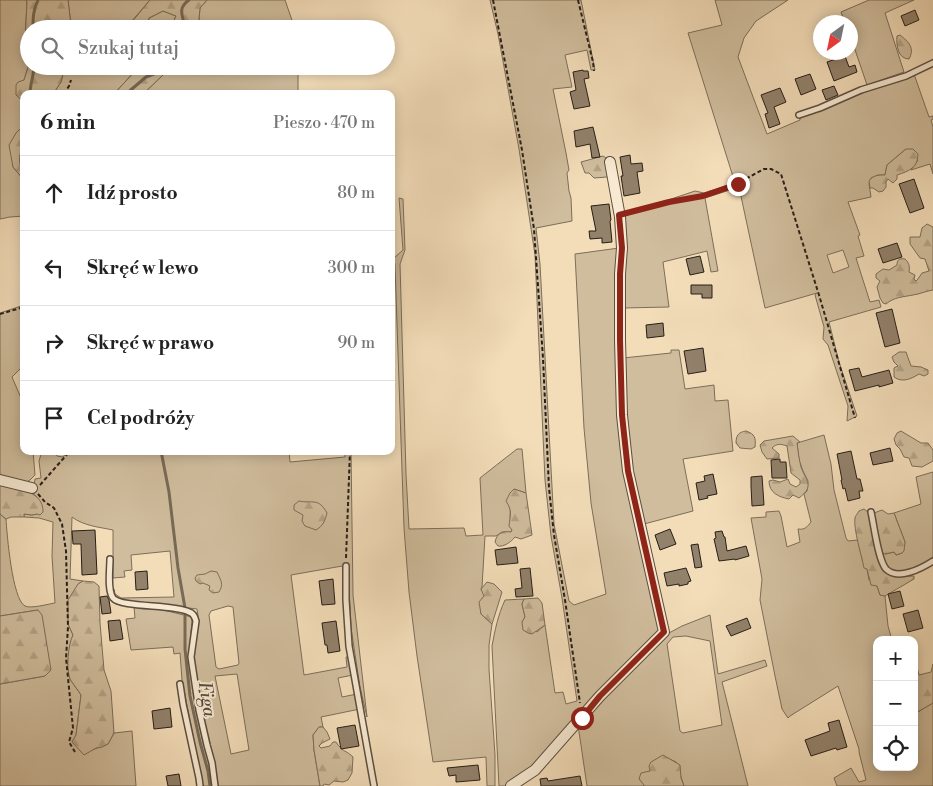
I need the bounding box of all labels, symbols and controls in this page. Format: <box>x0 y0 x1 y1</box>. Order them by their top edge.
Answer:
north arrow <box>813 15 858 60</box>
search box <box>20 20 395 75</box>
icon: search <box>38 34 66 62</box>
text: Szukaj tutaj <box>78 36 179 60</box>
text: 6 min <box>40 110 95 136</box>
text: Pieszo · 470 m <box>273 113 375 133</box>
route end <box>727 173 750 196</box>
icon: ahead <box>40 179 68 207</box>
text: Idź prosto <box>87 181 178 205</box>
text: 80 m <box>337 183 375 203</box>
icon: left <box>40 254 68 282</box>
text: Skręć w lewo <box>87 256 199 280</box>
text: 300 m <box>328 258 375 278</box>
icon: right <box>40 329 68 357</box>
text: Skręć w prawo <box>87 331 214 355</box>
text: 90 m <box>337 333 375 353</box>
icon: arrive <box>40 404 68 432</box>
text: Cel podróży <box>87 406 194 430</box>
map controls <box>873 636 918 771</box>
button: + <box>873 636 918 681</box>
water label: Figa <box>193 680 221 719</box>
button: − <box>873 681 918 726</box>
route start <box>571 707 594 730</box>
button: locate <box>873 726 918 771</box>

